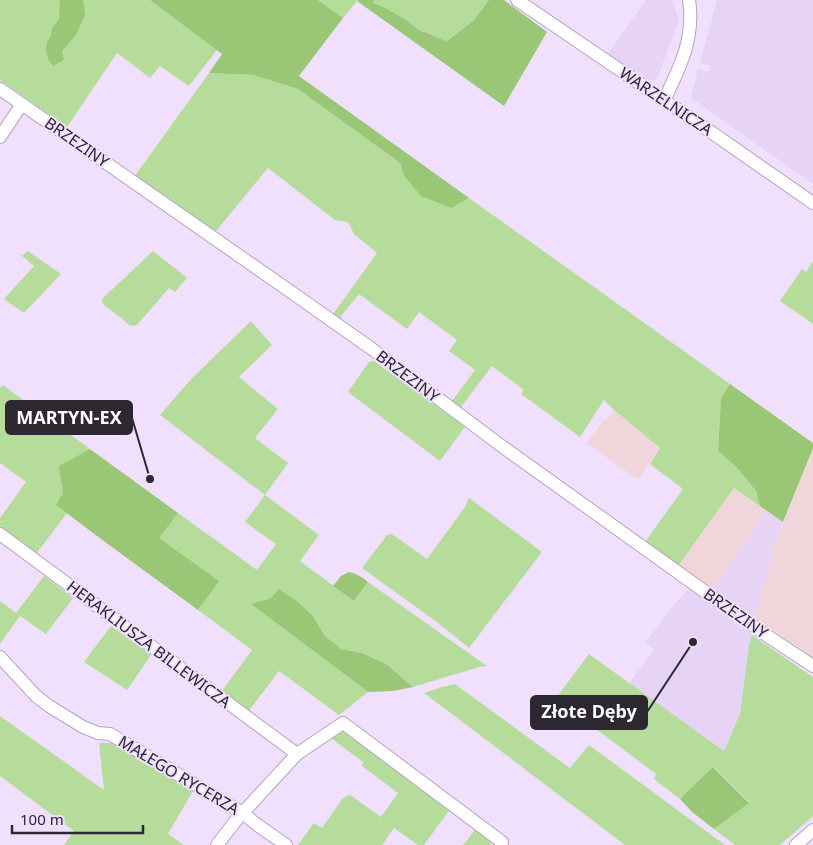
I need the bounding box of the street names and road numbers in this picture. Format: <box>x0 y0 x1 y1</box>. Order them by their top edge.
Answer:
street label: WARZELNICZA <box>615 62 718 141</box>
street label: BRZEZINY <box>40 112 114 173</box>
street label: BRZEZINY <box>372 345 445 408</box>
street label: HERAKLIUSZA BILLEWICZA <box>63 575 236 713</box>
street label: BRZEZINY <box>699 583 773 644</box>
street label: MAŁEGO RYCERZA <box>114 730 244 820</box>

